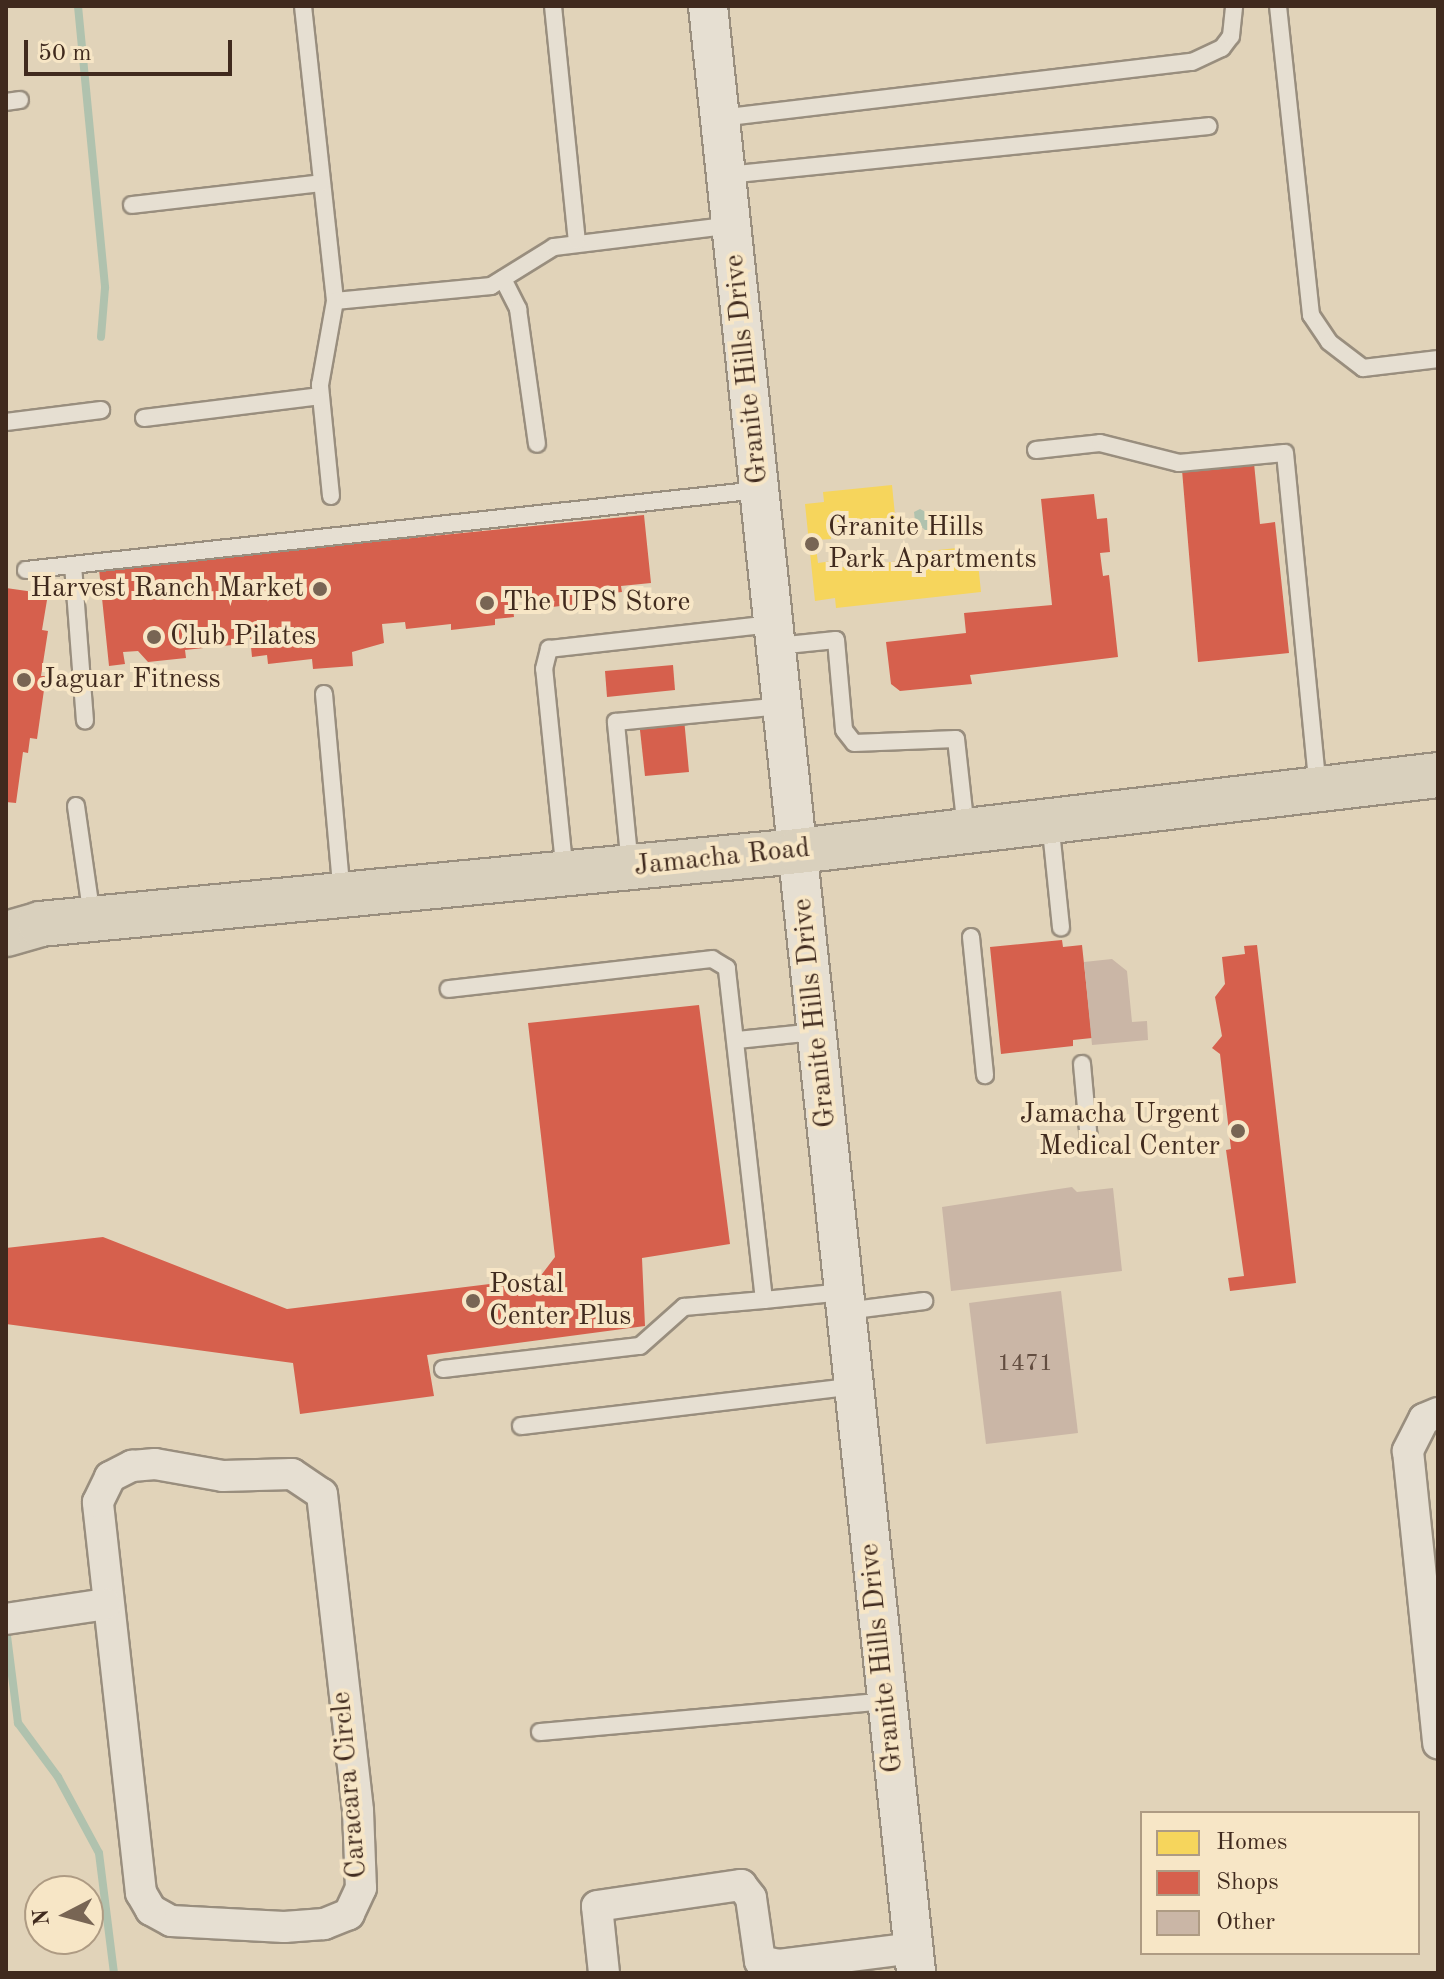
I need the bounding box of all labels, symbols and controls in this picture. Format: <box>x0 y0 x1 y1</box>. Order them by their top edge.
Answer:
scale bar <box>28 24 236 74</box>
text: 50 m <box>38 42 92 66</box>
street label: Granite Hills Drive <box>718 253 776 485</box>
place label: Granite Hills Park Apartments <box>828 511 1037 577</box>
marker: Granite Hills Park Apartments <box>803 535 821 553</box>
place label: Harvest Ranch Market <box>30 572 304 606</box>
marker: Harvest Ranch Market <box>311 580 329 598</box>
place label: The UPS Store <box>503 586 690 620</box>
marker: The UPS Store <box>478 594 496 612</box>
place label: Club Pilates <box>170 620 316 654</box>
marker: Club Pilates <box>145 628 163 646</box>
place label: Jaguar Fitness <box>40 663 221 697</box>
marker: Jaguar Fitness <box>15 671 33 689</box>
street label: Jamacha Road <box>632 832 812 884</box>
street label: Granite Hills Drive <box>786 897 844 1129</box>
place label: Jamacha Urgent Medical Center <box>1020 1098 1220 1164</box>
marker: Jamacha Urgent Medical Center <box>1227 1120 1249 1142</box>
place label: Postal Center Plus <box>489 1268 631 1334</box>
marker: Postal Center Plus <box>464 1292 482 1310</box>
house number: 1471 <box>997 1351 1053 1379</box>
street label: Granite Hills Drive <box>853 1542 911 1774</box>
street label: Caracara Circle <box>325 1690 375 1880</box>
legend <box>1140 1811 1420 1955</box>
text: Homes <box>1216 1831 1287 1855</box>
text: Shops <box>1216 1871 1279 1895</box>
north arrow <box>24 1875 104 1955</box>
text: N <box>30 1908 54 1927</box>
text: Other <box>1216 1911 1275 1935</box>

